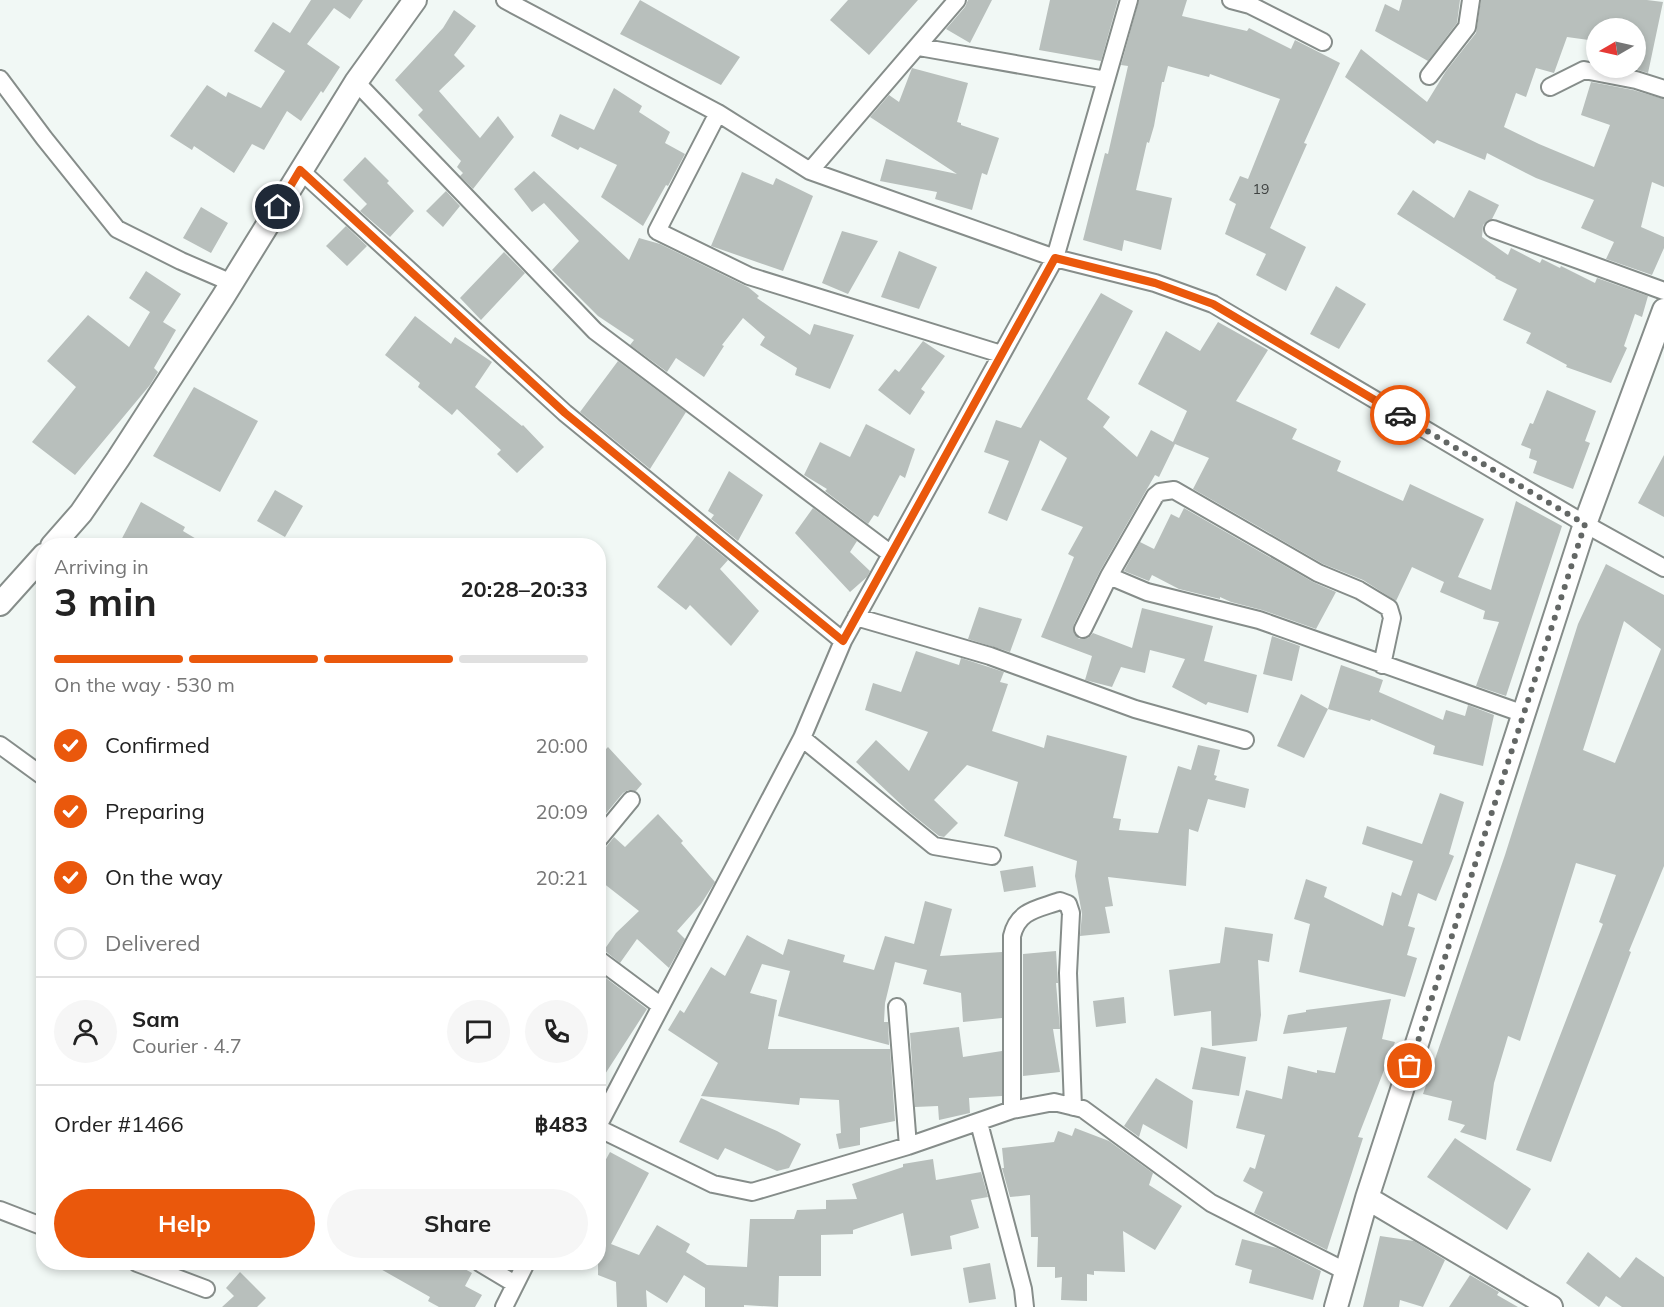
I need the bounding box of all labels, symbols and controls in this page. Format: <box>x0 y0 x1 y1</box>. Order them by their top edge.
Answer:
north arrow <box>1586 18 1646 78</box>
map controls <box>1586 18 1646 78</box>
house number: 19 <box>1253 180 1269 198</box>
pin <box>252 181 303 232</box>
icon: home <box>261 190 294 223</box>
courier <box>1370 385 1430 445</box>
icon: car <box>1384 399 1417 432</box>
text: Arriving in <box>54 554 149 579</box>
text: 20:28–20:33 <box>460 575 588 603</box>
text: 3 min <box>54 577 157 626</box>
text: On the way · 530 m <box>54 672 235 697</box>
icon: check <box>54 729 87 762</box>
text: Confirmed <box>105 731 210 759</box>
text: 20:00 <box>535 733 588 758</box>
icon: check <box>54 795 87 828</box>
text: Preparing <box>105 797 205 825</box>
text: 20:09 <box>535 799 588 824</box>
icon: check <box>54 861 87 894</box>
text: On the way <box>105 863 223 891</box>
text: 20:21 <box>535 865 588 890</box>
text: Delivered <box>105 929 200 957</box>
button: person <box>54 1000 117 1063</box>
button: chat <box>447 1000 510 1063</box>
button: phone <box>525 1000 588 1063</box>
text: Sam <box>132 1005 180 1033</box>
text: Courier · 4.7 <box>132 1033 242 1058</box>
pin <box>1384 1040 1435 1091</box>
icon: bag <box>1393 1049 1426 1082</box>
text: Order #1466 <box>54 1110 184 1138</box>
text: ฿483 <box>534 1110 588 1138</box>
button: Help <box>54 1189 315 1258</box>
button: Share <box>327 1189 588 1258</box>

